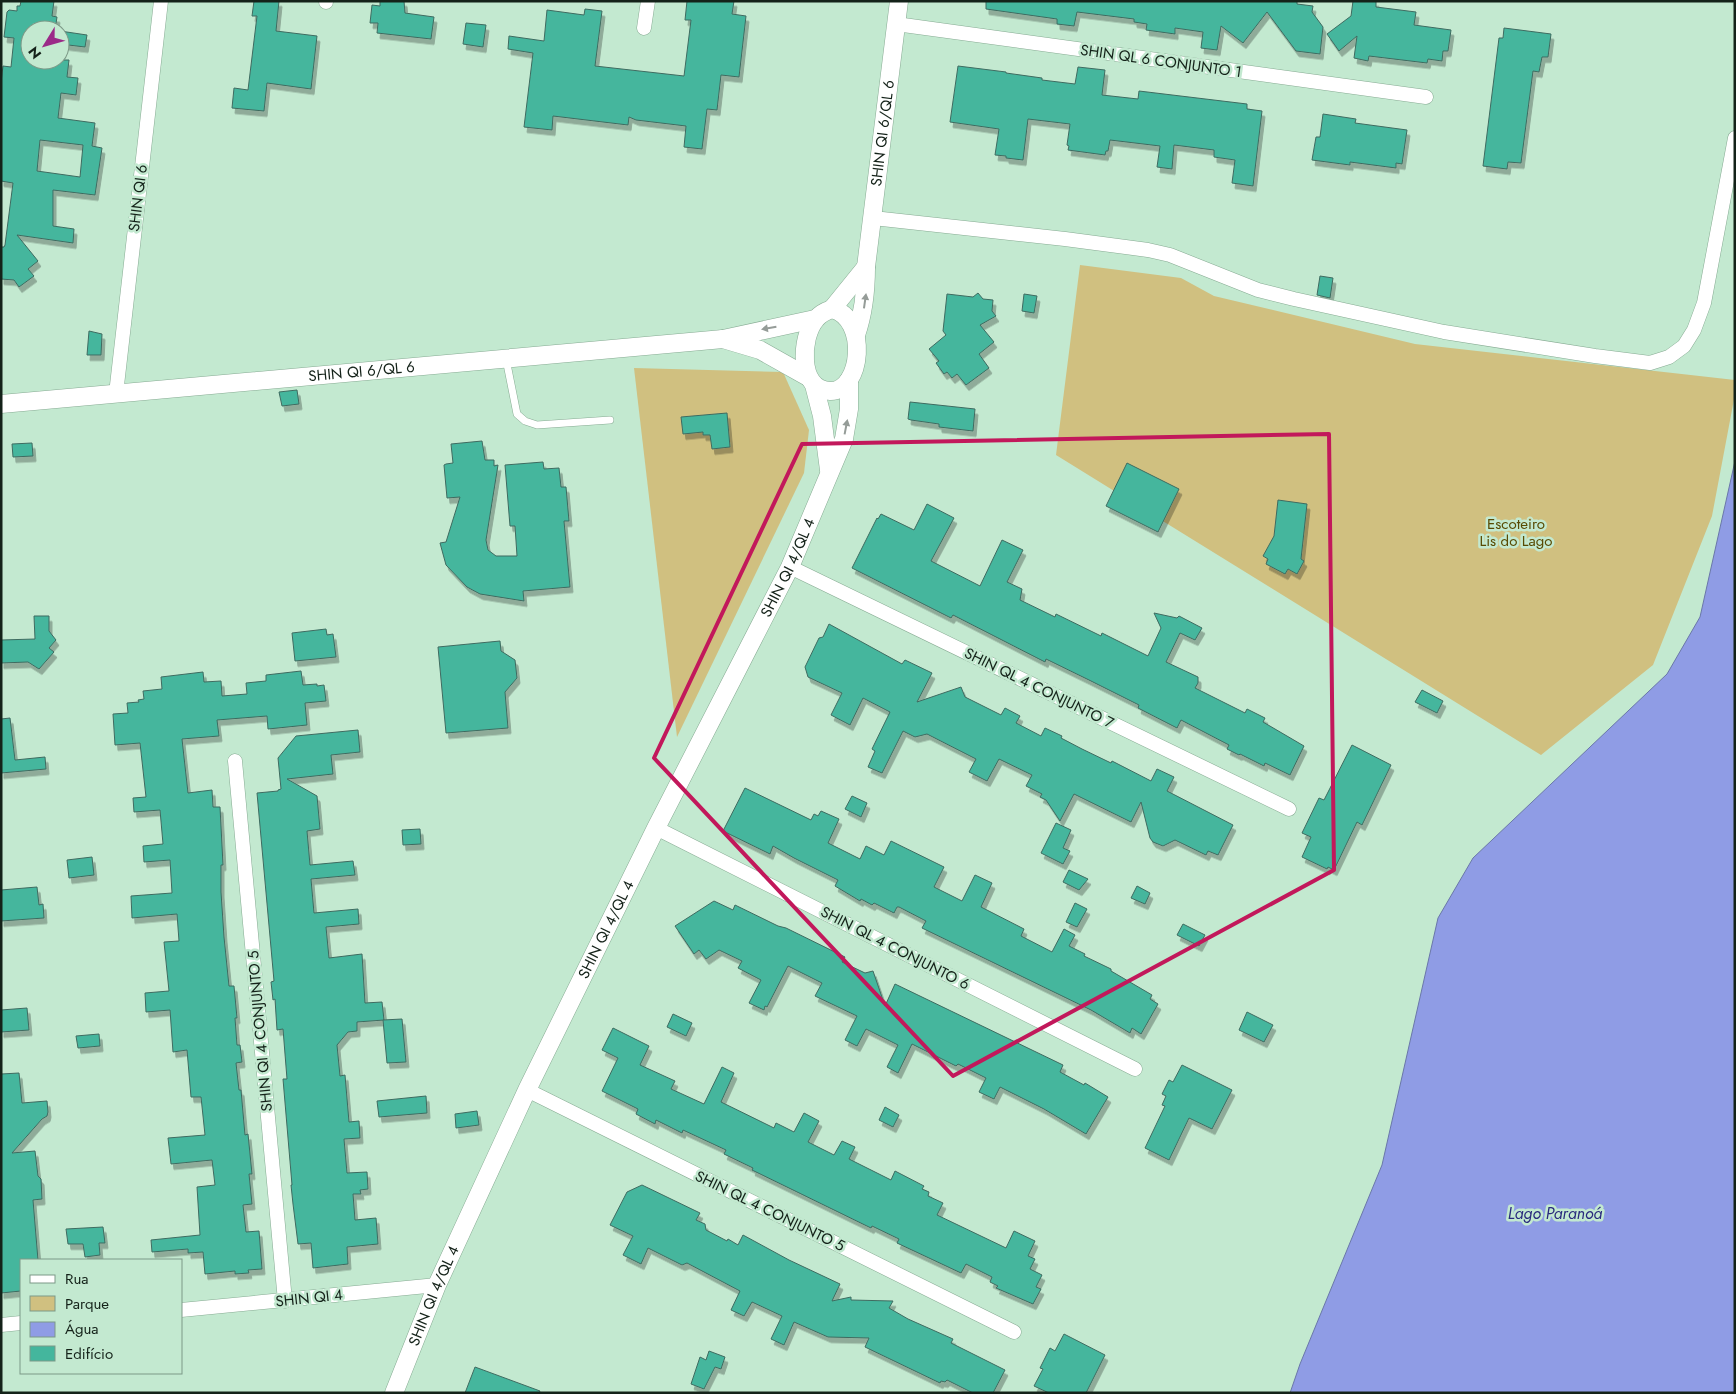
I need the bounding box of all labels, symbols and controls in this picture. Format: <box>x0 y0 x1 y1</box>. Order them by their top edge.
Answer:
north arrow <box>20 20 70 70</box>
street label: SHIN QL 6 CONJUNTO 1 <box>1079 39 1243 83</box>
text: N <box>23 42 46 63</box>
street label: SHIN QI 6/QL 6 <box>865 79 900 187</box>
street label: SHIN QI 6 <box>123 163 153 233</box>
one-way arrow <box>861 293 869 309</box>
one-way arrow <box>760 325 776 333</box>
street label: SHIN QI 6/QL 6 <box>307 356 416 387</box>
one-way arrow <box>843 418 851 434</box>
park label: Escoteiro Lis do Lago <box>1479 513 1553 552</box>
street label: SHIN QI 4/QL 4 <box>755 515 820 621</box>
street label: SHIN QL 4 CONJUNTO 7 <box>961 642 1118 734</box>
street label: SHIN QI 4/QL 4 <box>573 876 640 982</box>
street label: SHIN QL 4 CONJUNTO 6 <box>817 901 973 995</box>
street label: SHIN QI 4 CONJUNTO 5 <box>242 950 278 1112</box>
street label: SHIN QL 4 CONJUNTO 5 <box>691 1165 849 1257</box>
water label: Lago Paranoá <box>1508 1202 1602 1225</box>
street label: SHIN QI 4/QL 4 <box>403 1242 465 1349</box>
legend <box>20 1259 182 1374</box>
text: Rua <box>65 1268 89 1290</box>
street label: SHIN QI 4 <box>274 1284 344 1312</box>
text: Parque <box>65 1293 109 1315</box>
text: Água <box>65 1318 99 1340</box>
text: Edifício <box>65 1343 113 1365</box>

